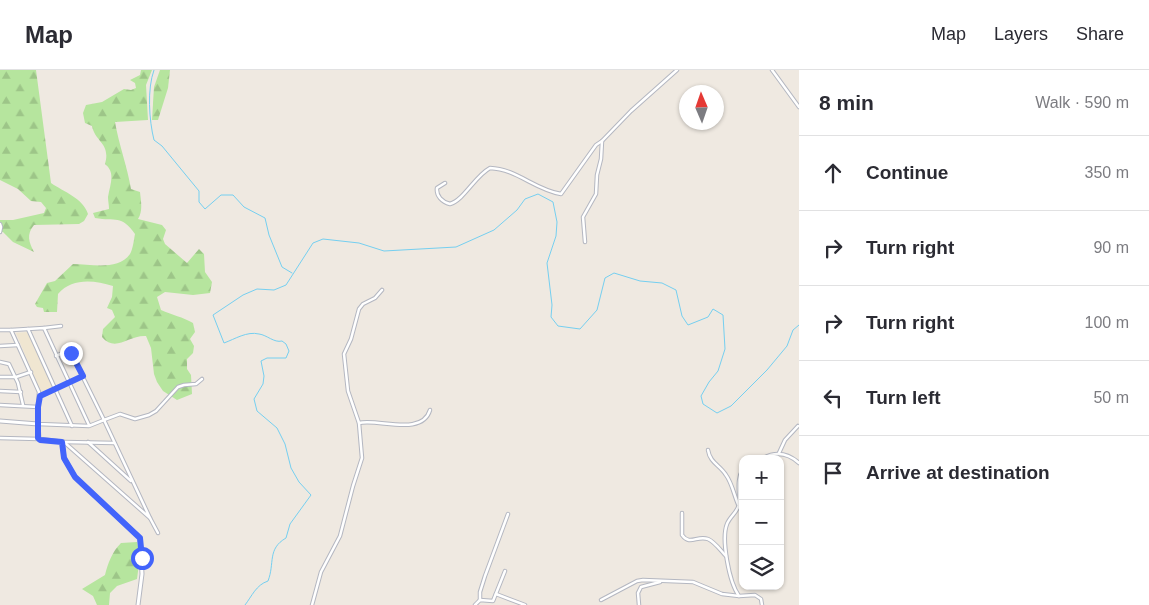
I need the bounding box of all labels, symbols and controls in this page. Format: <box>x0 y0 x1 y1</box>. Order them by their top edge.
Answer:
text: Map <box>25 21 73 48</box>
text: Map <box>931 24 966 44</box>
text: Layers <box>994 24 1048 44</box>
text: Share <box>1076 24 1124 44</box>
north arrow <box>679 85 724 130</box>
text: 8 min <box>819 91 874 114</box>
text: Walk · 590 m <box>1035 94 1129 111</box>
icon: ahead <box>819 159 847 187</box>
text: Continue <box>866 162 948 183</box>
text: 350 m <box>1085 164 1129 181</box>
icon: right <box>819 234 847 262</box>
text: Turn right <box>866 237 954 258</box>
text: 90 m <box>1093 239 1129 256</box>
icon: right <box>819 309 847 337</box>
text: Turn right <box>866 312 954 333</box>
text: 100 m <box>1085 314 1129 331</box>
route end <box>60 342 83 365</box>
icon: left <box>819 384 847 412</box>
text: Turn left <box>866 387 941 408</box>
text: 50 m <box>1093 389 1129 406</box>
map controls <box>739 455 784 590</box>
button: + <box>739 455 784 500</box>
icon: arrive <box>819 459 847 487</box>
text: Arrive at destination <box>866 462 1050 483</box>
button: − <box>739 500 784 545</box>
button: layers <box>739 545 784 590</box>
route start <box>131 547 154 570</box>

